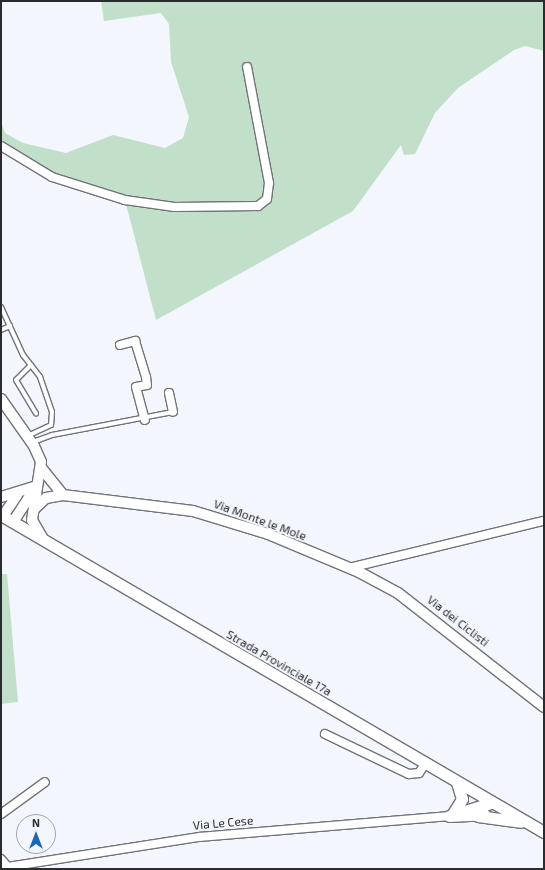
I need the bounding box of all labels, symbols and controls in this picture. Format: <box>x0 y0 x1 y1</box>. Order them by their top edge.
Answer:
street label: Via Monte le Mole <box>212 497 308 543</box>
street label: Via dei Ciclisti <box>424 592 492 650</box>
street label: Strada Provinciale 17a <box>224 627 334 699</box>
street label: Via Le Cese <box>192 813 254 833</box>
north arrow <box>16 814 56 854</box>
text: N <box>32 816 40 829</box>

